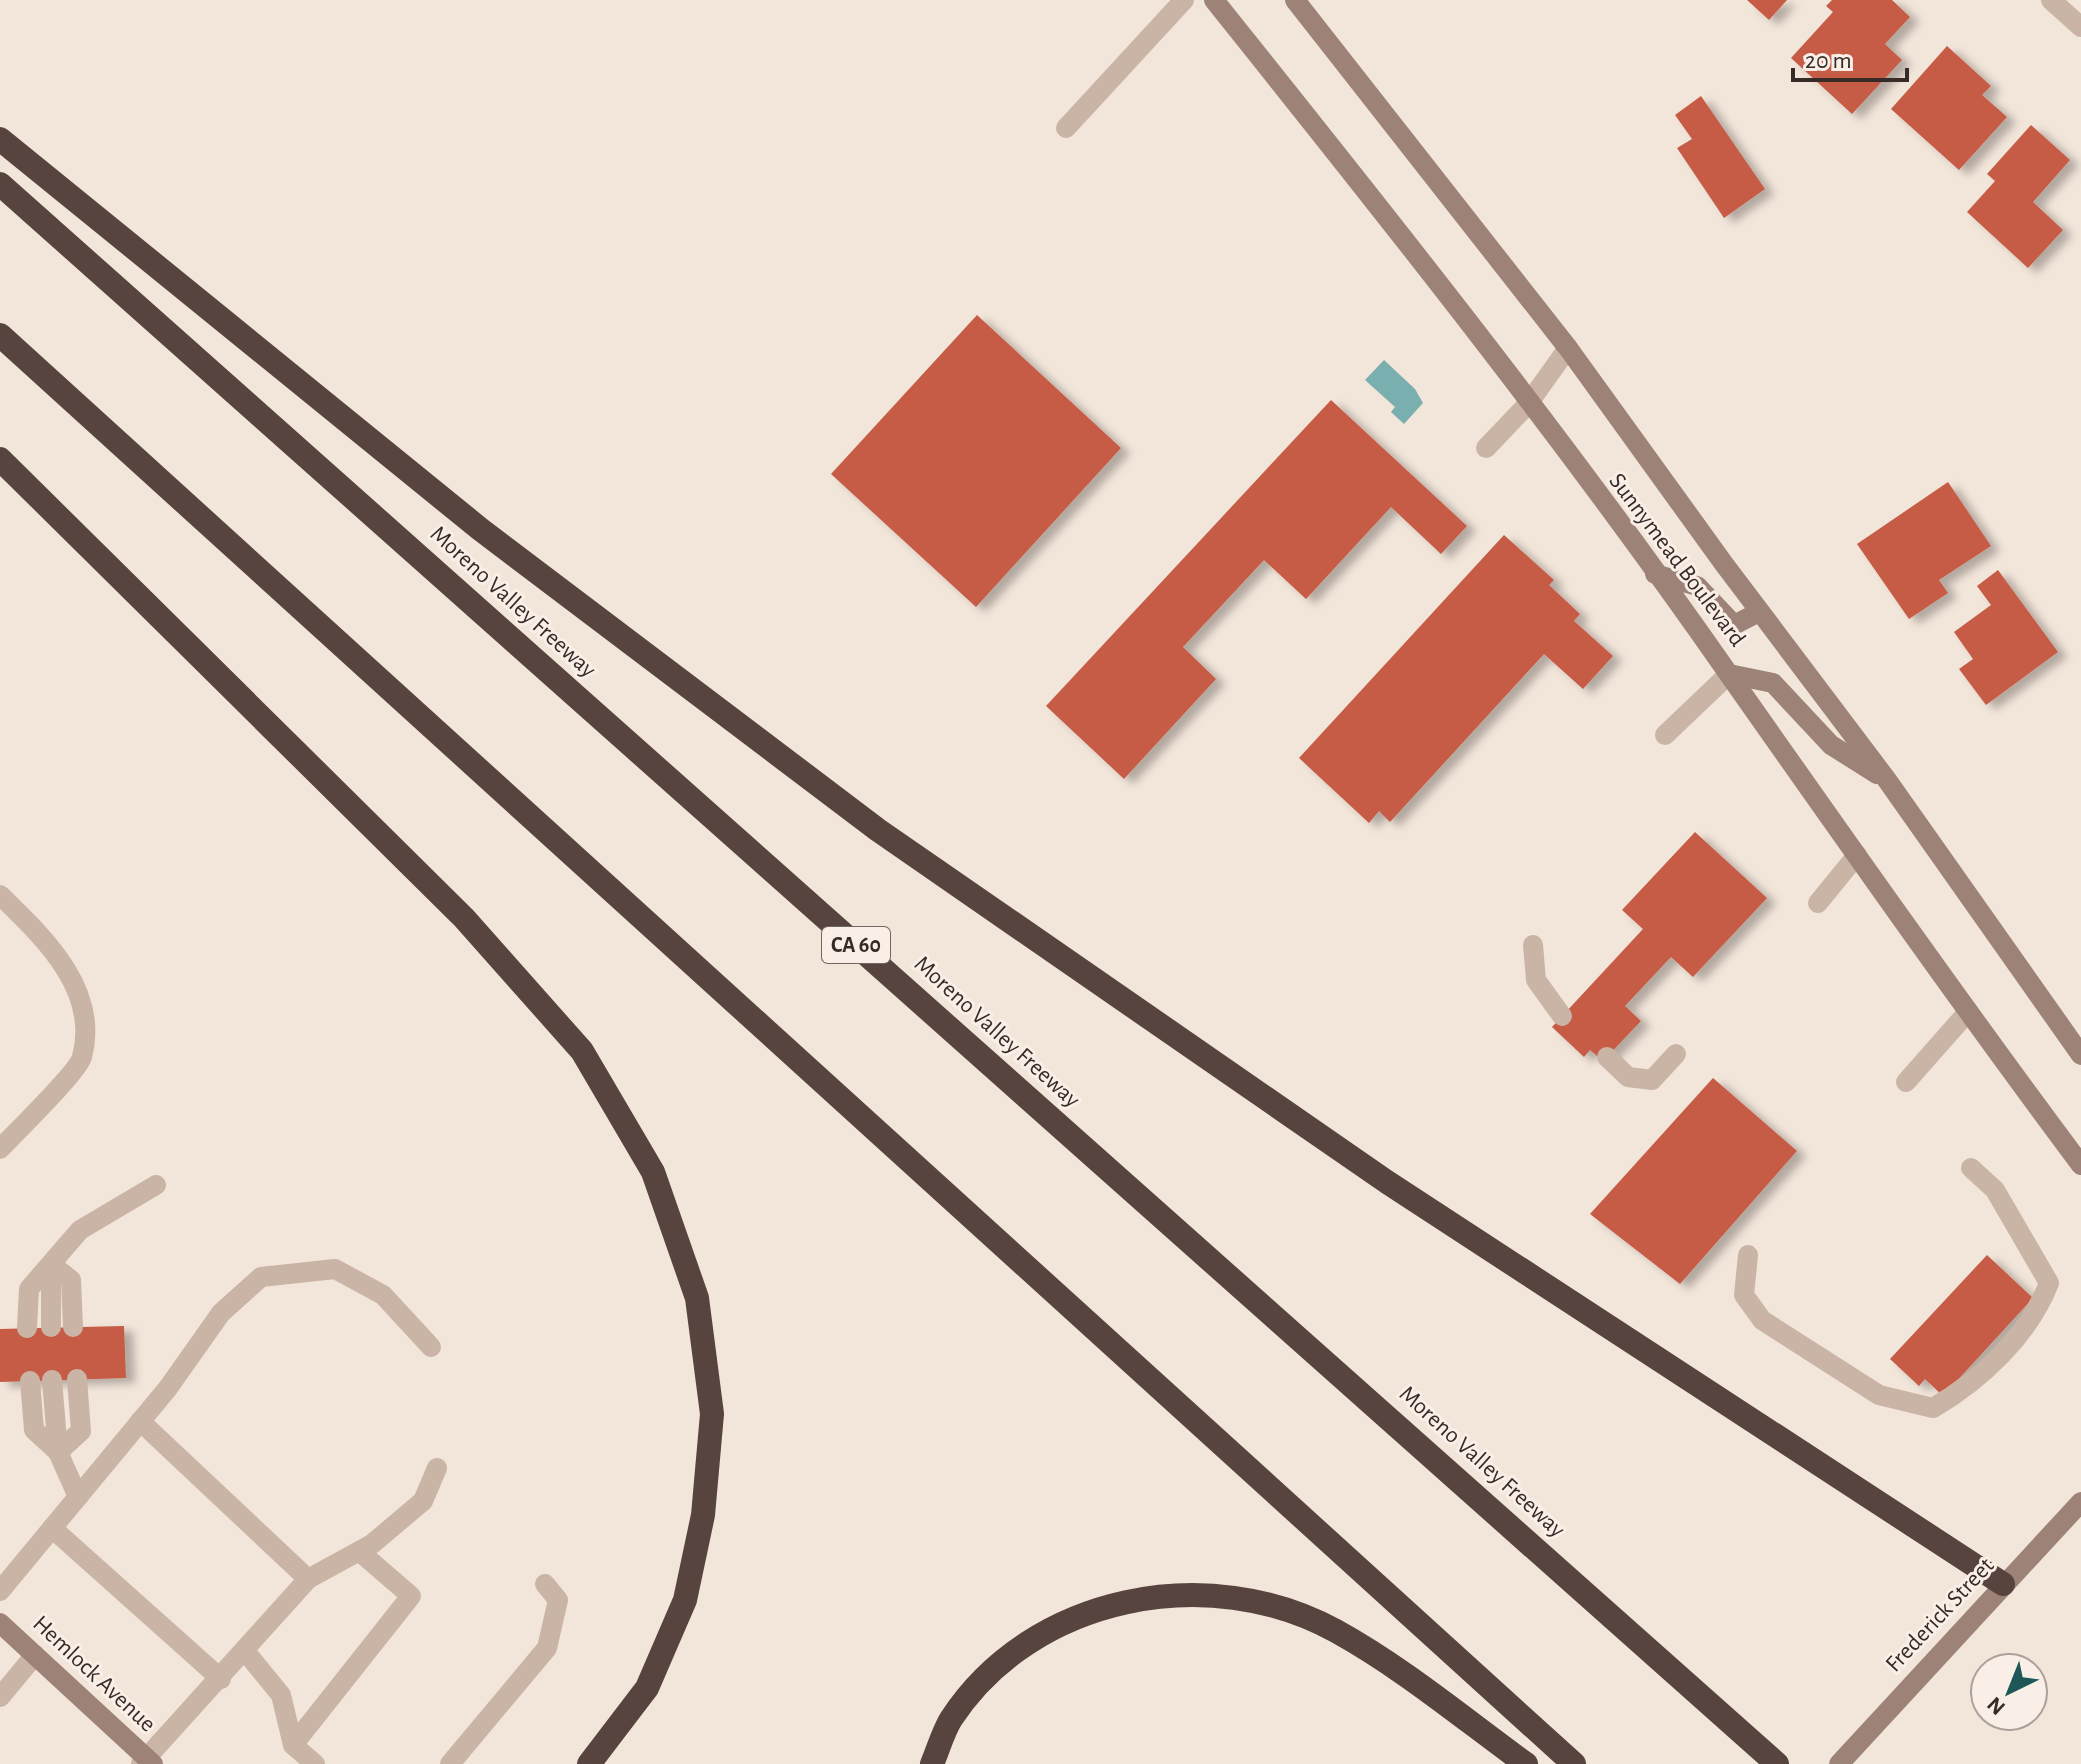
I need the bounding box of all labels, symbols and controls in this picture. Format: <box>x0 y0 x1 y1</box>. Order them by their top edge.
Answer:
scale bar <box>1793 32 1907 82</box>
text: 20 m <box>1805 49 1852 73</box>
street label: Sunnymead Boulevard <box>1604 469 1750 651</box>
street label: Moreno Valley Freeway <box>426 522 600 682</box>
road number: CA 60 <box>822 927 890 963</box>
street label: Moreno Valley Freeway <box>910 952 1084 1112</box>
street label: Moreno Valley Freeway <box>1395 1382 1569 1542</box>
street label: Frederick Street <box>1881 1553 1999 1677</box>
street label: Hemlock Avenue <box>28 1611 160 1737</box>
north arrow <box>1969 1652 2049 1732</box>
text: N <box>1983 1693 2009 1719</box>

